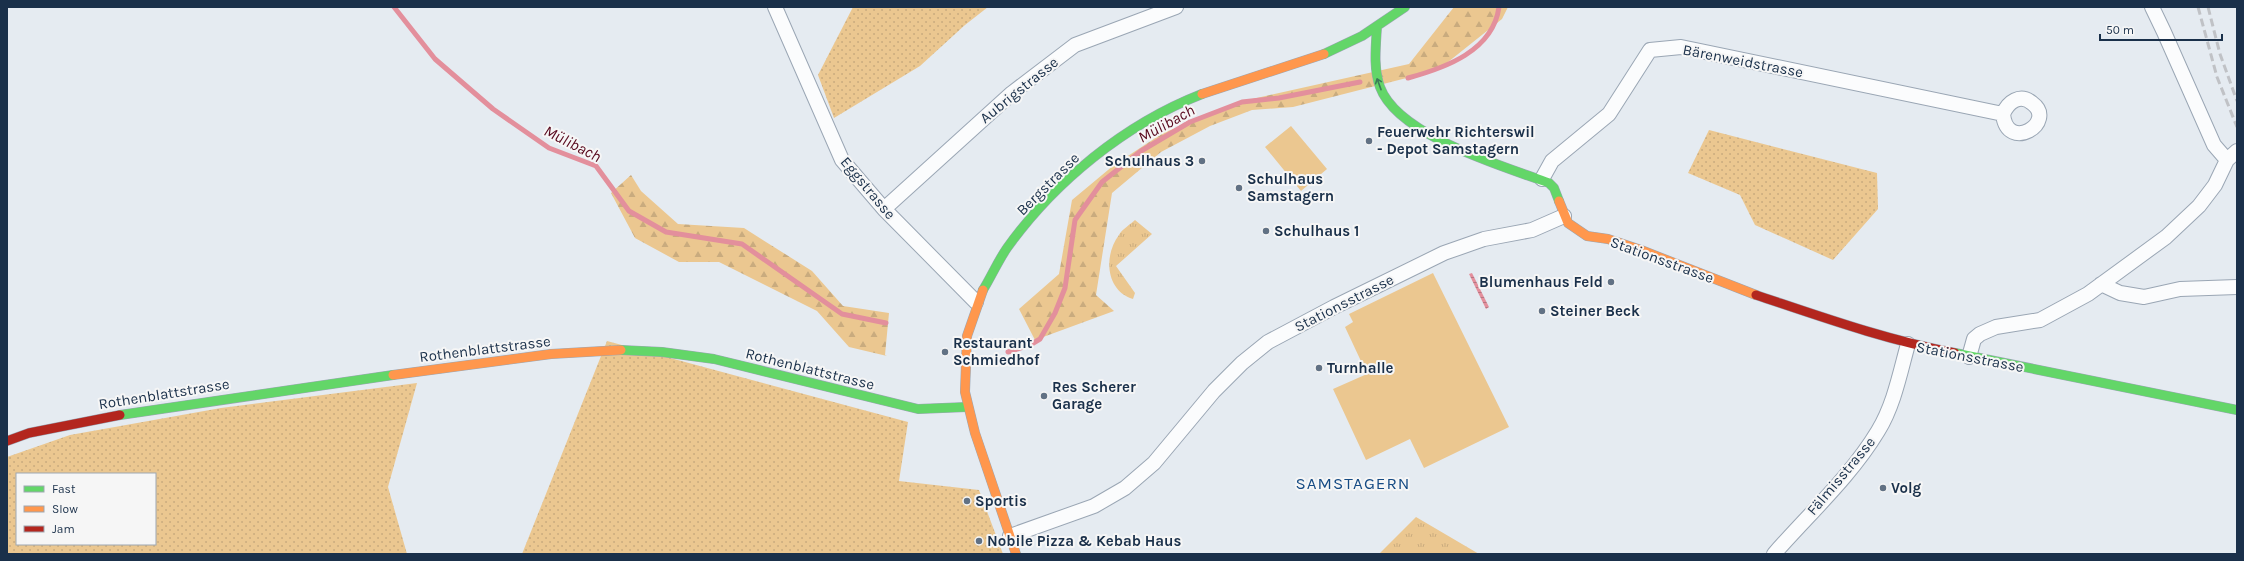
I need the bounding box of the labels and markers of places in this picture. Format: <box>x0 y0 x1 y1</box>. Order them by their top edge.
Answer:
place label: Feuerwehr Richterswil - Depot Samstagern <box>1377 123 1535 158</box>
marker: Feuerwehr Richterswil - Depot Samstagern <box>1364 136 1374 146</box>
place label: Schulhaus 3 <box>1105 152 1194 170</box>
marker: Schulhaus 3 <box>1197 156 1207 166</box>
place label: Schulhaus Samstagern <box>1247 170 1334 205</box>
marker: Schulhaus Samstagern <box>1234 183 1244 193</box>
place label: Schulhaus 1 <box>1274 222 1359 240</box>
marker: Schulhaus 1 <box>1261 226 1271 236</box>
place label: Blumenhaus Feld <box>1479 273 1603 291</box>
marker: Blumenhaus Feld <box>1606 277 1616 287</box>
place label: Steiner Beck <box>1550 302 1640 320</box>
marker: Steiner Beck <box>1537 306 1547 316</box>
place label: Restaurant Schmiedhof <box>953 334 1040 369</box>
marker: Restaurant Schmiedhof <box>940 347 950 357</box>
place label: Turnhalle <box>1327 359 1394 377</box>
marker: Turnhalle <box>1314 363 1324 373</box>
place label: Res Scherer Garage <box>1052 378 1136 413</box>
marker: Res Scherer Garage <box>1039 391 1049 401</box>
place label: Volg <box>1891 479 1921 497</box>
marker: Volg <box>1878 483 1888 493</box>
place label: Sportis <box>975 492 1027 510</box>
marker: Sportis <box>962 496 972 506</box>
place label: Nobile Pizza & Kebab Haus <box>987 532 1182 550</box>
marker: Nobile Pizza & Kebab Haus <box>974 536 984 546</box>

